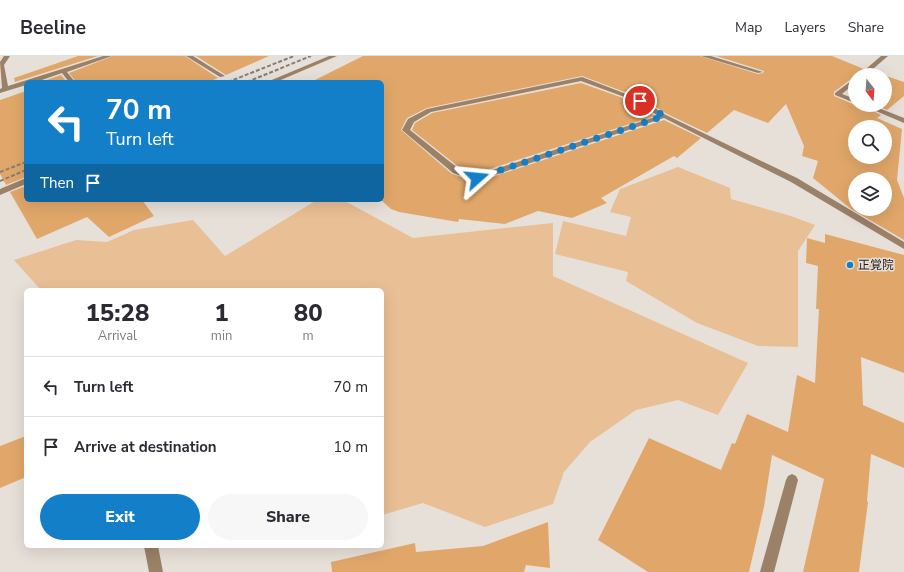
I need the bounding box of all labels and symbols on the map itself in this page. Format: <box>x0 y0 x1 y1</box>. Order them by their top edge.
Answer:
north arrow <box>848 68 892 112</box>
pin <box>623 84 657 118</box>
position arrow <box>456 157 498 199</box>
place label: 正覚院 <box>858 257 894 273</box>
marker: 正覚院 <box>845 260 855 270</box>

